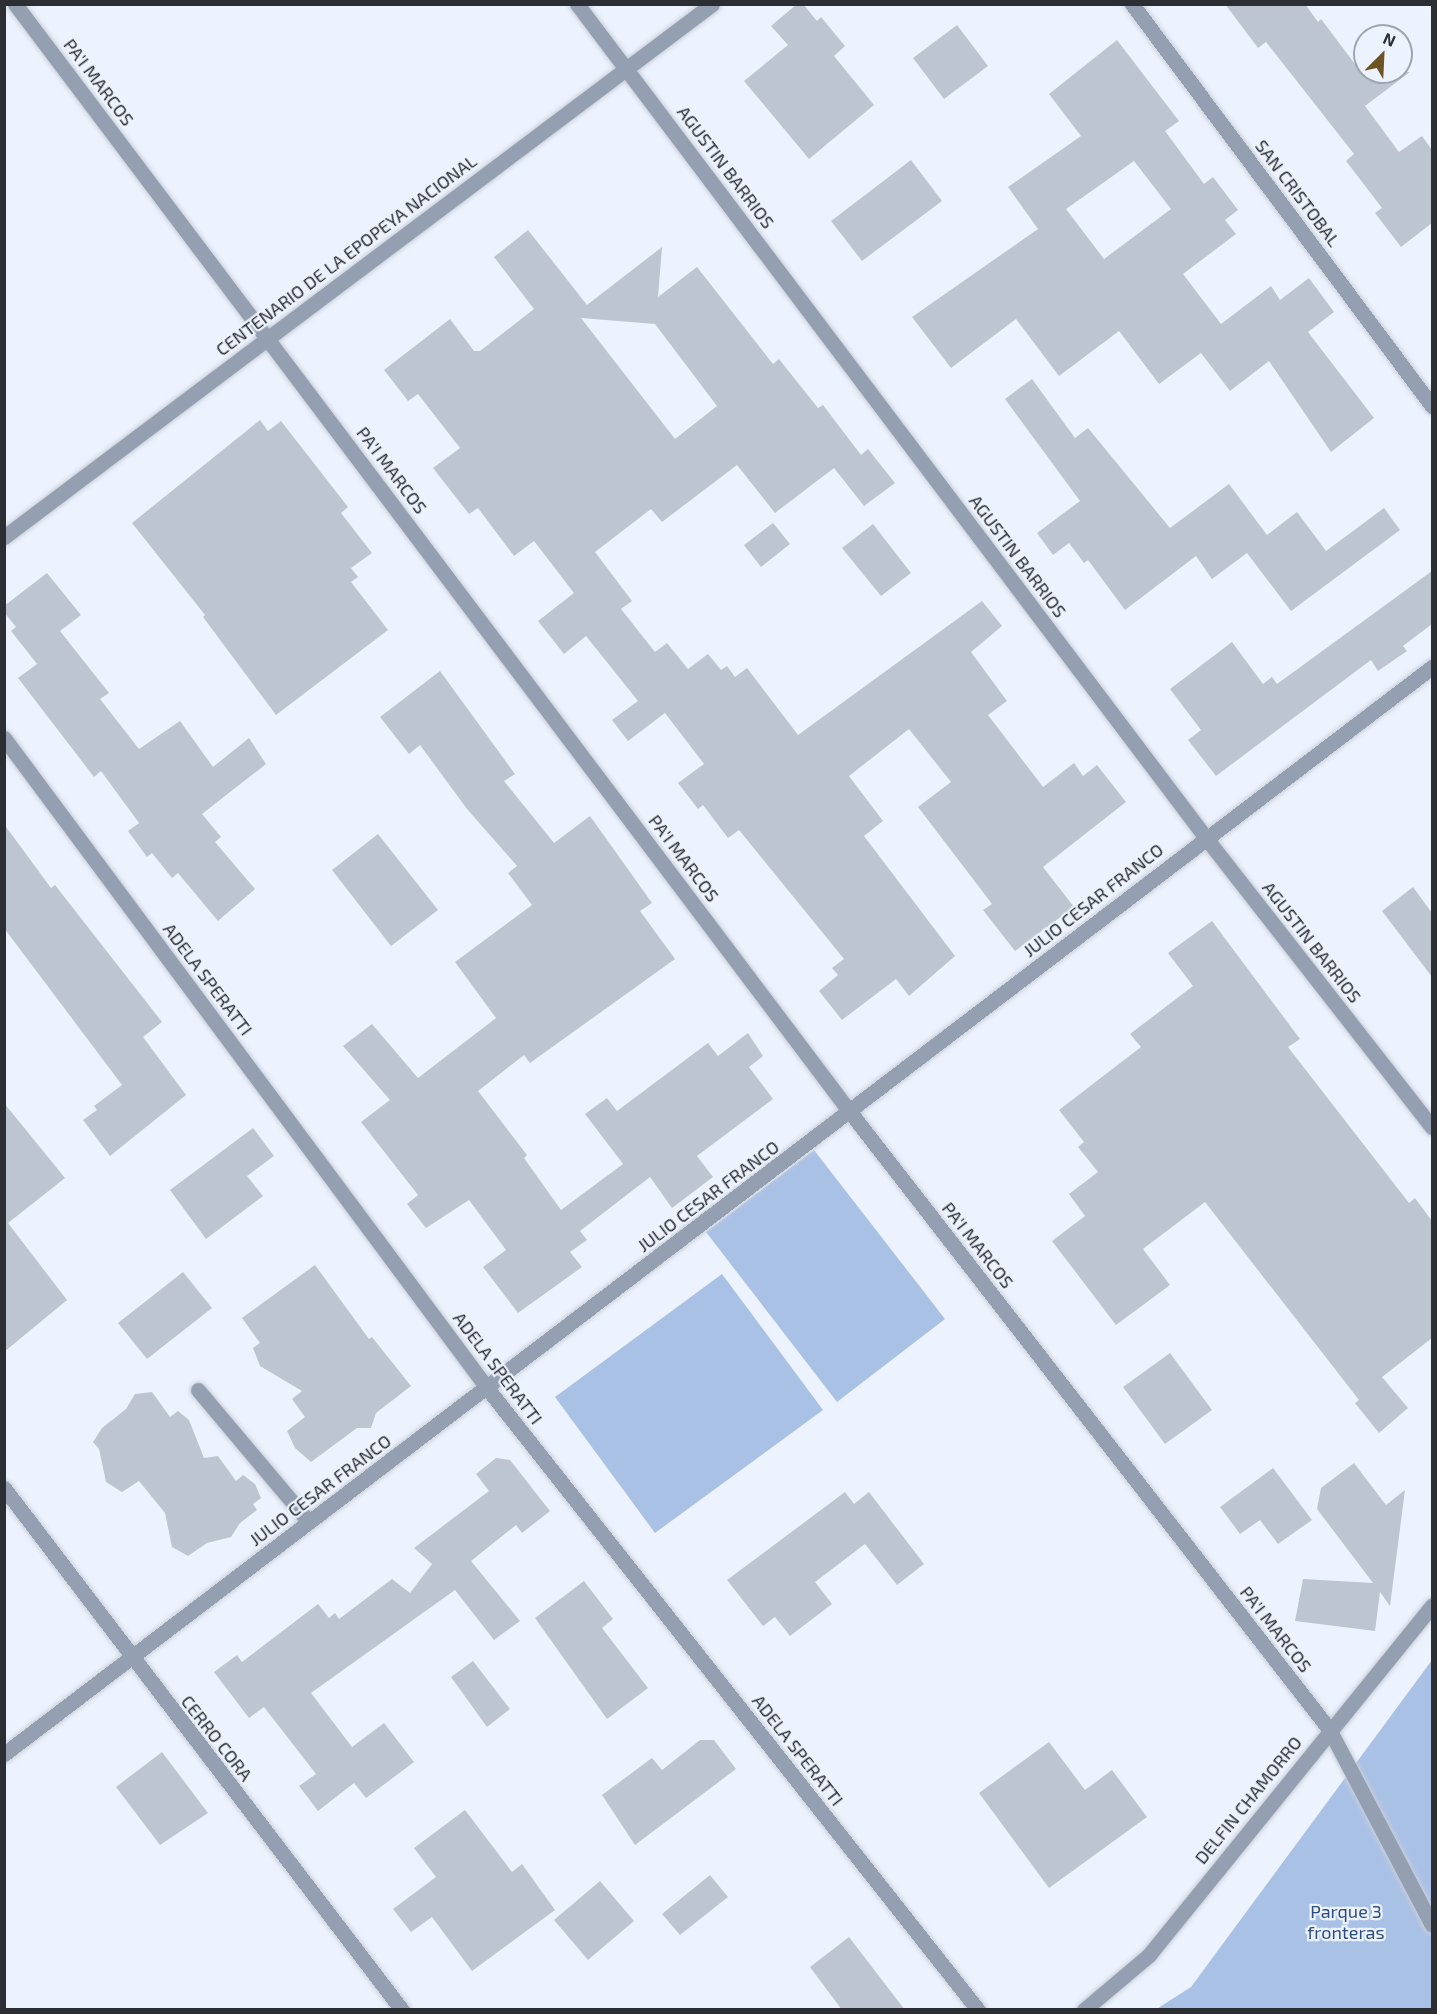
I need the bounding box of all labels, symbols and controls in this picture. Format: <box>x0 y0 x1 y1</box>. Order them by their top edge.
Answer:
north arrow <box>1353 24 1413 84</box>
text: N <box>1381 28 1399 50</box>
street label: PA'I MARCOS <box>59 34 139 130</box>
street label: AGUSTIN BARRIOS <box>673 101 779 233</box>
street label: SAN CRISTOBAL <box>1251 135 1345 251</box>
street label: CENTENARIO DE LA EPOPEYA NACIONAL <box>211 150 481 360</box>
street label: PA'I MARCOS <box>352 422 432 518</box>
street label: AGUSTIN BARRIOS <box>965 490 1071 622</box>
street label: PA'I MARCOS <box>644 810 724 906</box>
street label: JULIO CESAR FRANCO <box>1019 839 1167 961</box>
street label: AGUSTIN BARRIOS <box>1258 877 1366 1007</box>
street label: ADELA SPERATTI <box>159 918 257 1040</box>
street label: JULIO CESAR FRANCO <box>633 1136 783 1256</box>
street label: PA'I MARCOS <box>938 1198 1018 1292</box>
street label: ADELA SPERATTI <box>449 1307 547 1429</box>
street label: JULIO CESAR FRANCO <box>245 1430 395 1550</box>
street label: PA'I MARCOS <box>1236 1582 1316 1676</box>
street label: ADELA SPERATTI <box>748 1690 848 1810</box>
street label: CERRO CORA <box>177 1691 257 1785</box>
street label: DELFIN CHAMORRO <box>1190 1732 1306 1868</box>
park label: Parque 3 fronteras <box>1307 1901 1385 1944</box>

